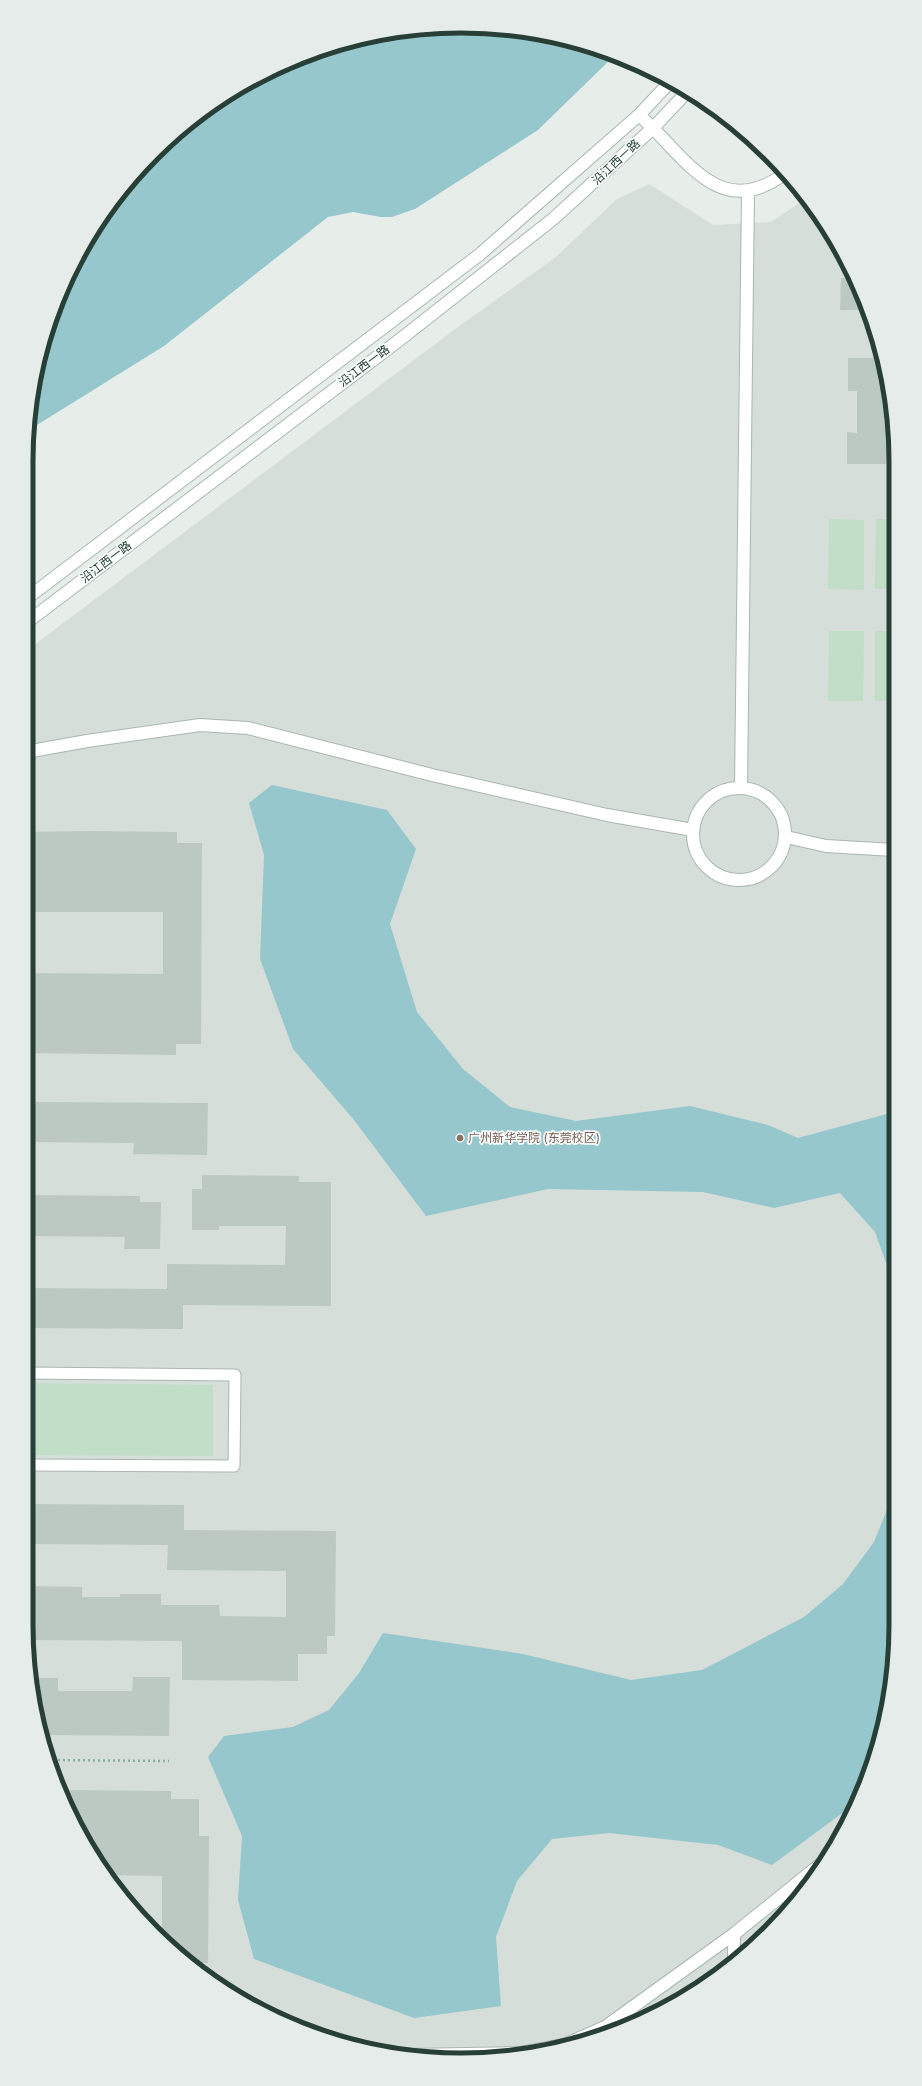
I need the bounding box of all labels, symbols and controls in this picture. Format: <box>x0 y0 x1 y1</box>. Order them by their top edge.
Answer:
street label: 沿江西一路 <box>589 136 643 188</box>
street label: 沿江西一路 <box>335 342 392 390</box>
street label: 沿江西一路 <box>77 538 134 586</box>
place label: 广州新华学院 (东莞校区) <box>468 1130 600 1145</box>
marker: 广州新华学院 (东莞校区) <box>455 1133 465 1143</box>

